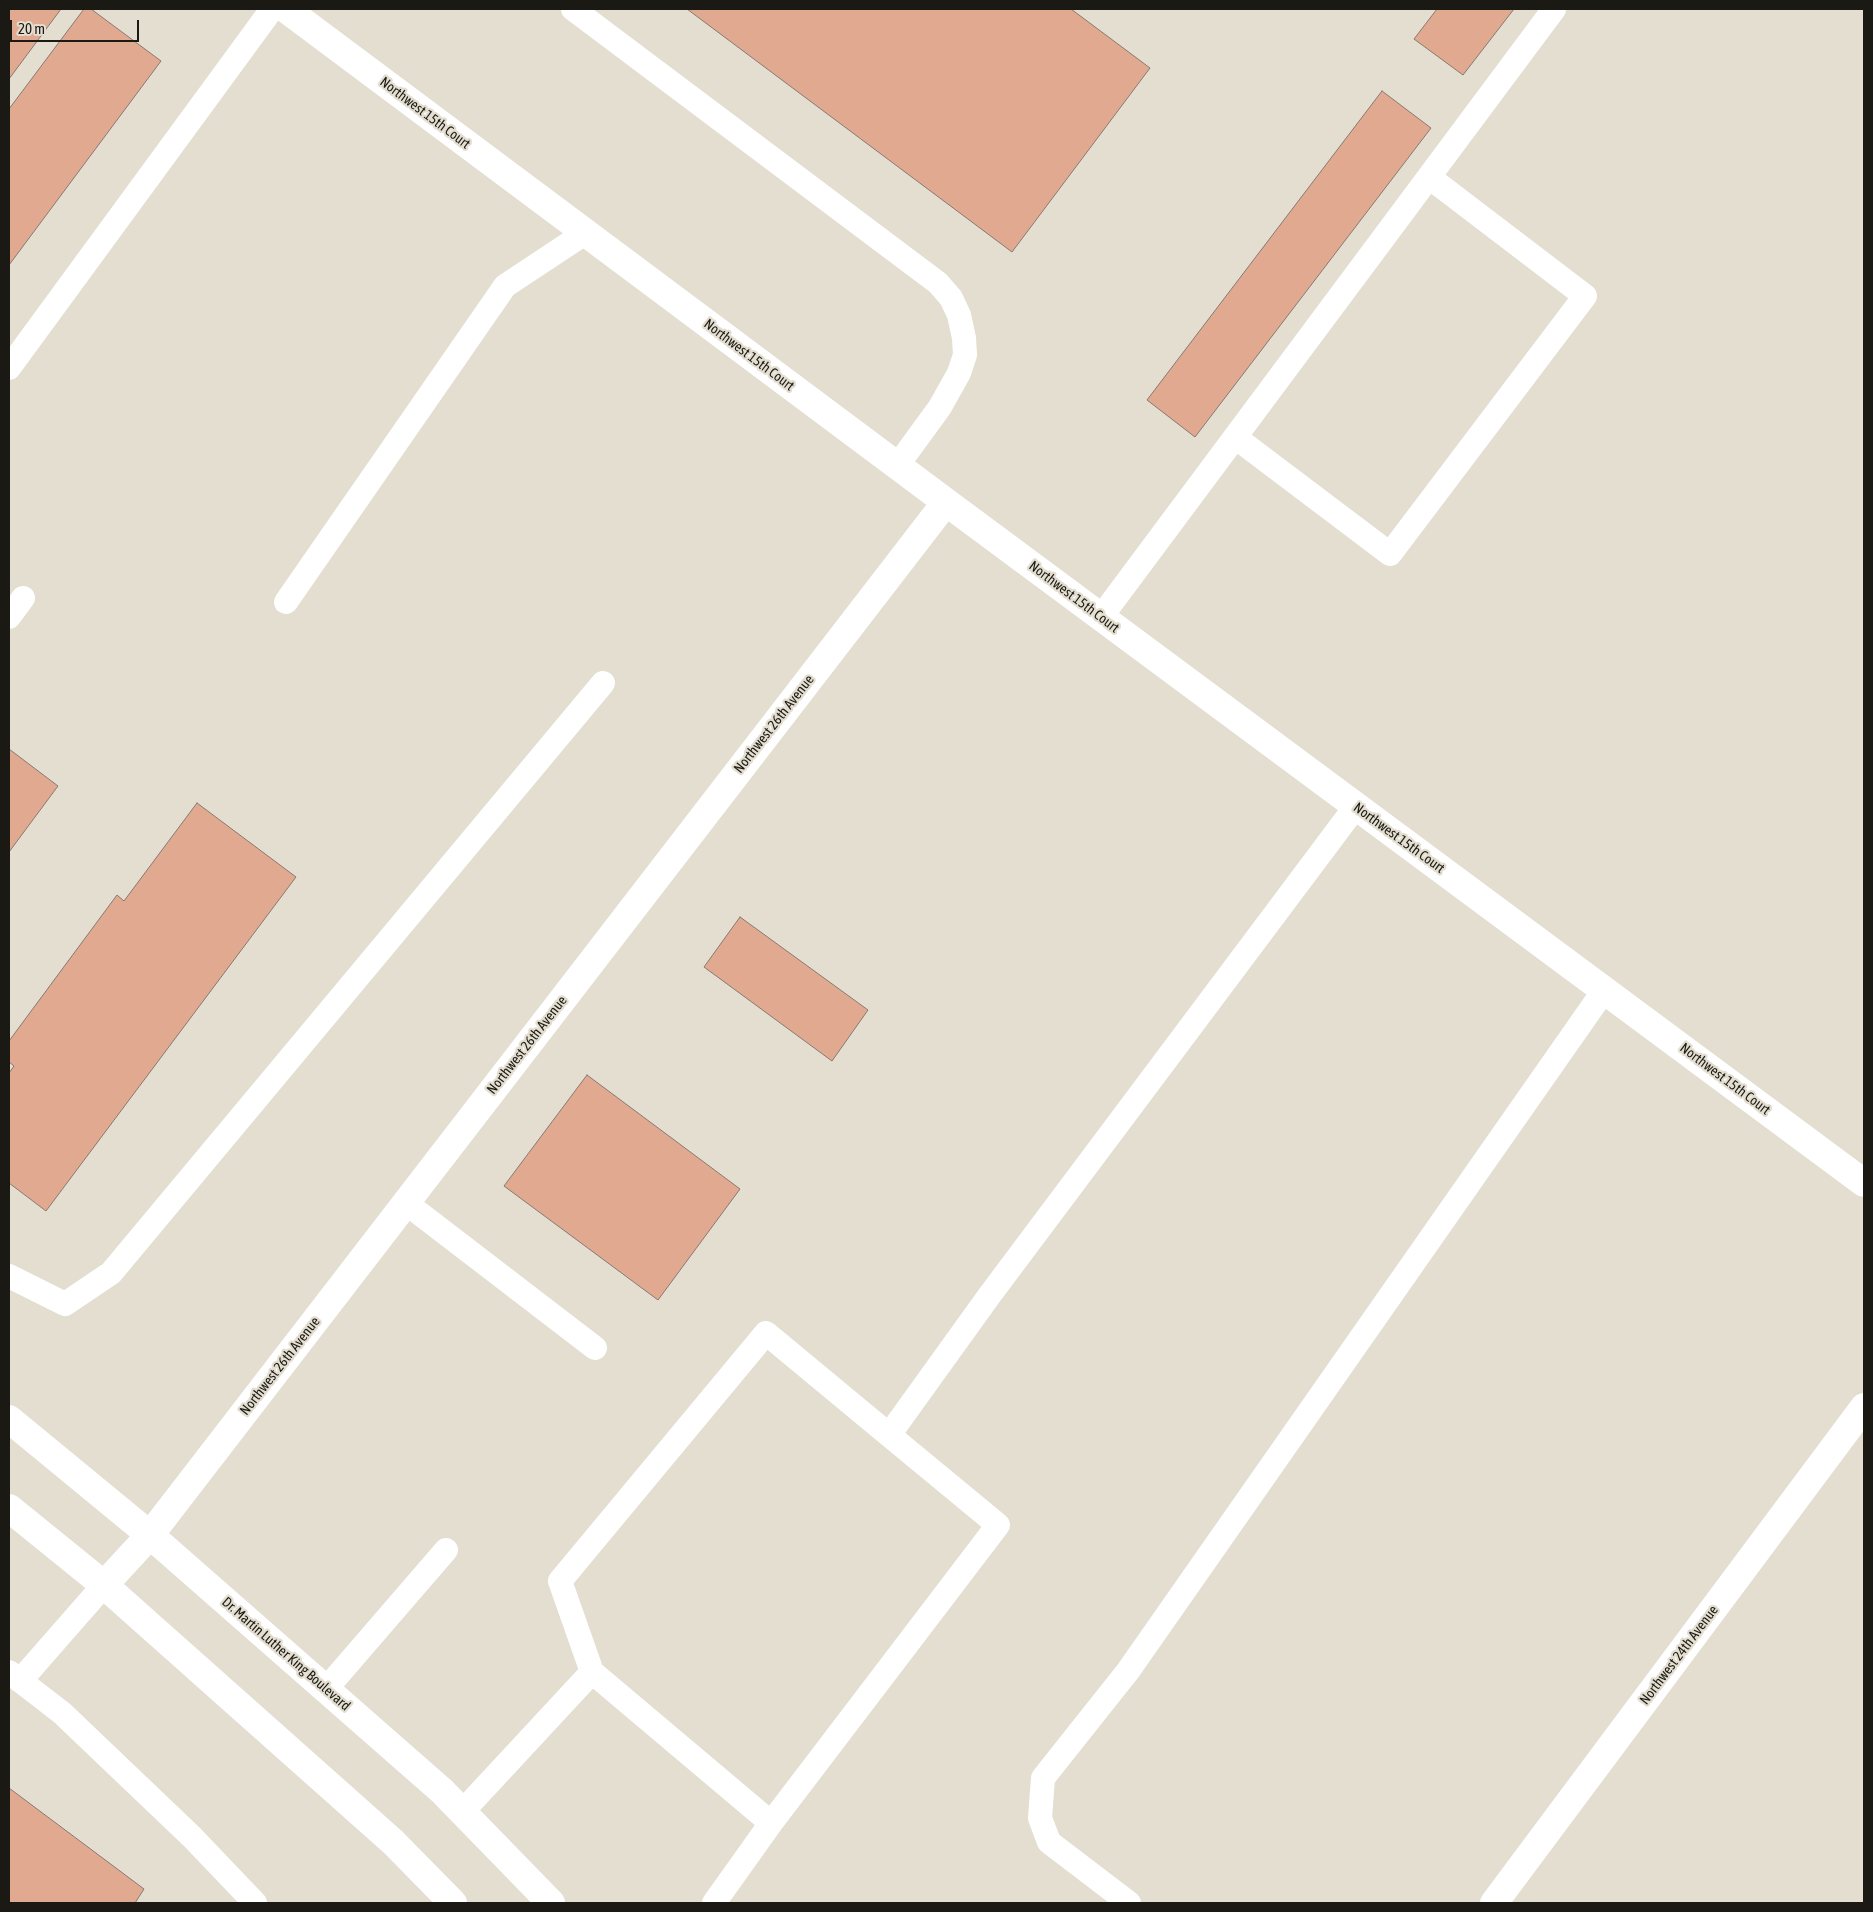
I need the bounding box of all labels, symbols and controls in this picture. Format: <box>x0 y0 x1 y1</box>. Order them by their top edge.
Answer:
scale bar <box>12 10 141 42</box>
text: 20 m <box>18 20 45 37</box>
street label: Northwest 15th Court <box>377 74 473 152</box>
street label: Northwest 15th Court <box>701 316 797 394</box>
street label: Northwest 15th Court <box>1026 558 1122 636</box>
street label: Northwest 26th Avenue <box>731 672 817 776</box>
street label: Northwest 15th Court <box>1350 799 1448 877</box>
street label: Northwest 26th Avenue <box>484 993 570 1097</box>
street label: Northwest 15th Court <box>1677 1040 1773 1118</box>
street label: Northwest 26th Avenue <box>237 1314 323 1418</box>
street label: Dr. Martin Luther King Boulevard <box>218 1594 354 1714</box>
street label: Northwest 24th Avenue <box>1636 1602 1722 1708</box>

